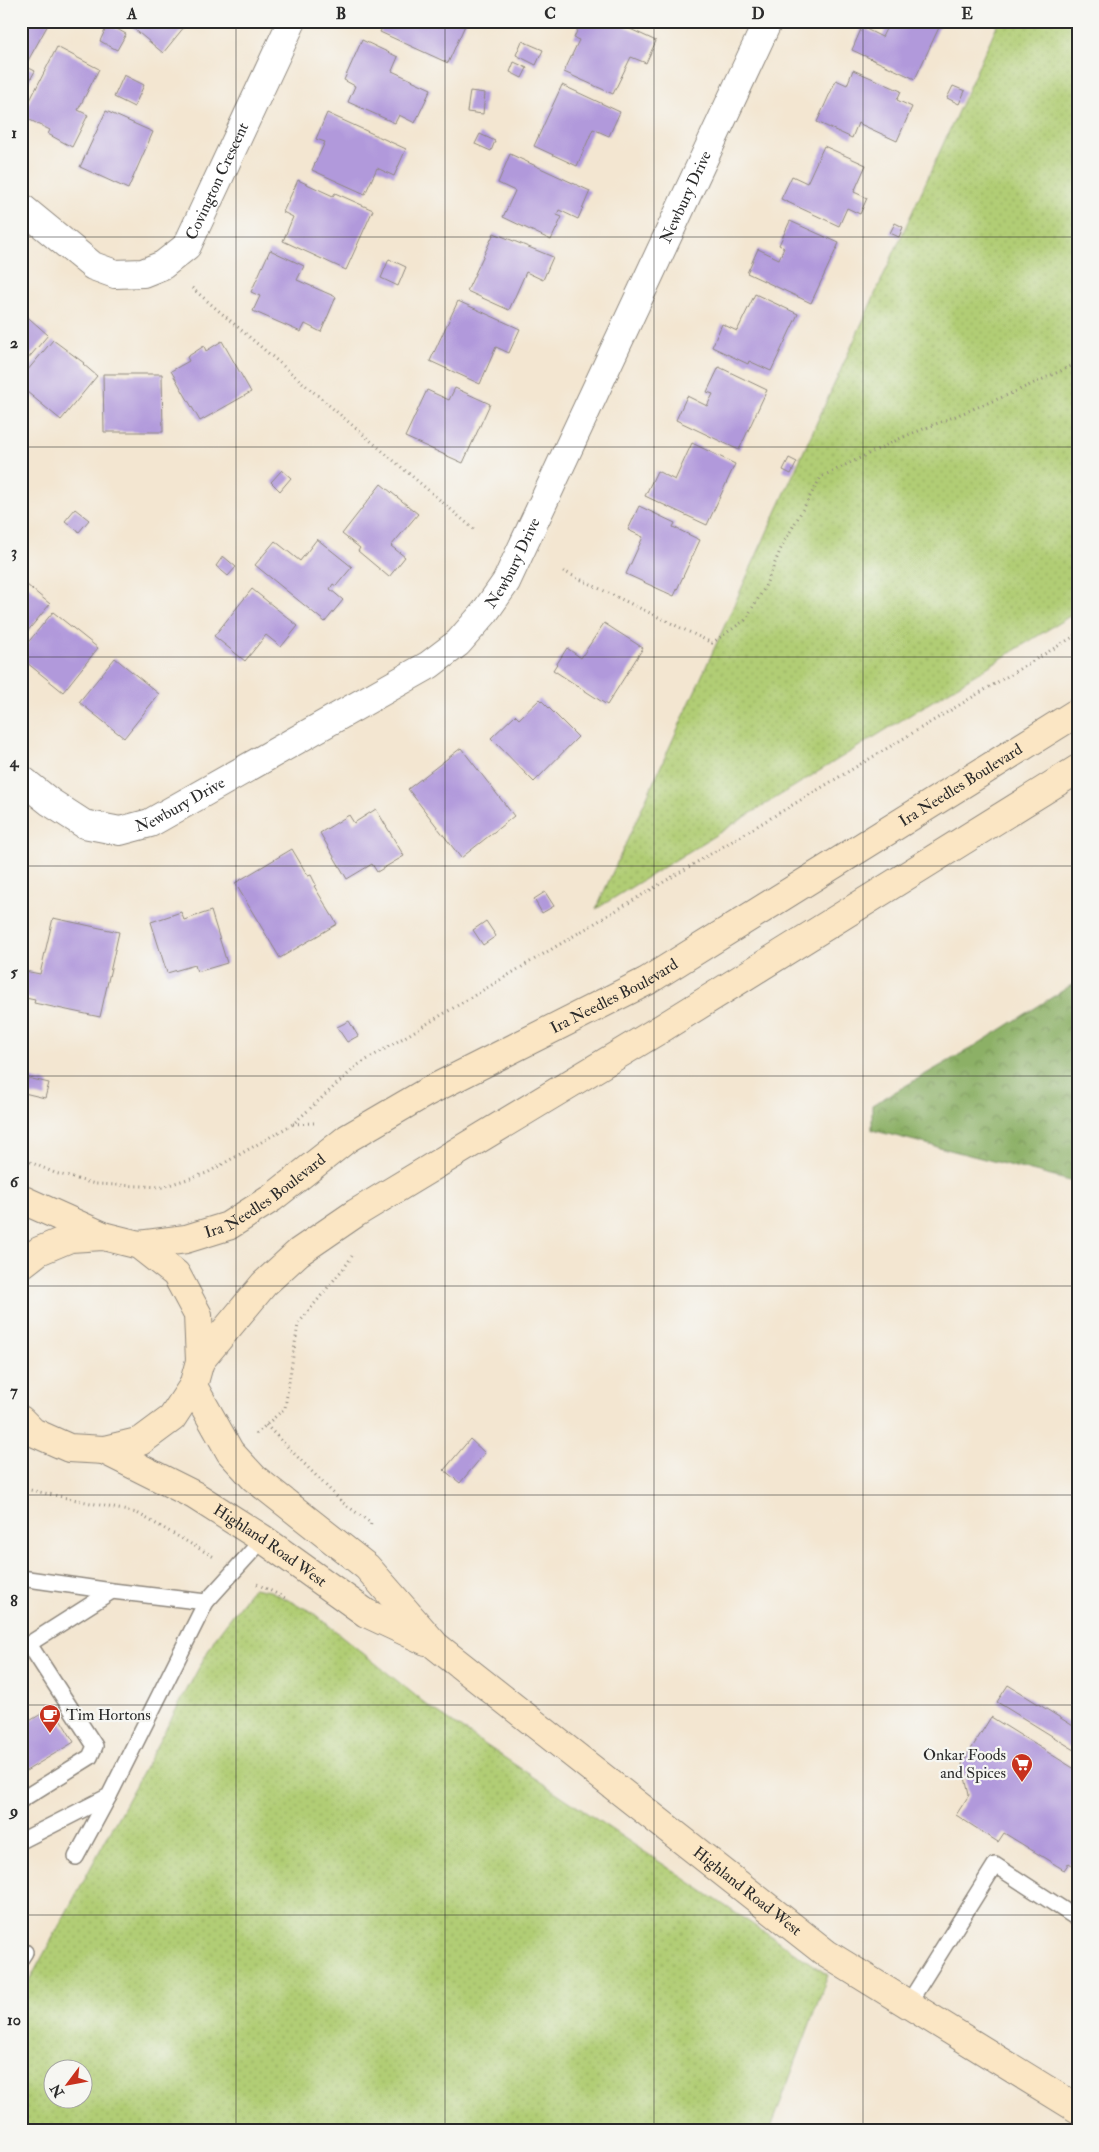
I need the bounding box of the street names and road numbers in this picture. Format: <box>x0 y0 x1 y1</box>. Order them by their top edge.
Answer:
street label: Covington Crescent <box>181 119 253 243</box>
street label: Newbury Drive <box>656 147 716 246</box>
street label: Newbury Drive <box>481 514 545 612</box>
street label: Ira Needles Boulevard <box>895 739 1026 831</box>
street label: Newbury Drive <box>133 772 229 837</box>
street label: Ira Needles Boulevard <box>547 954 682 1038</box>
street label: Ira Needles Boulevard <box>202 1150 330 1243</box>
street label: Highland Road West <box>210 1500 331 1591</box>
street label: Highland Road West <box>689 1842 806 1940</box>

